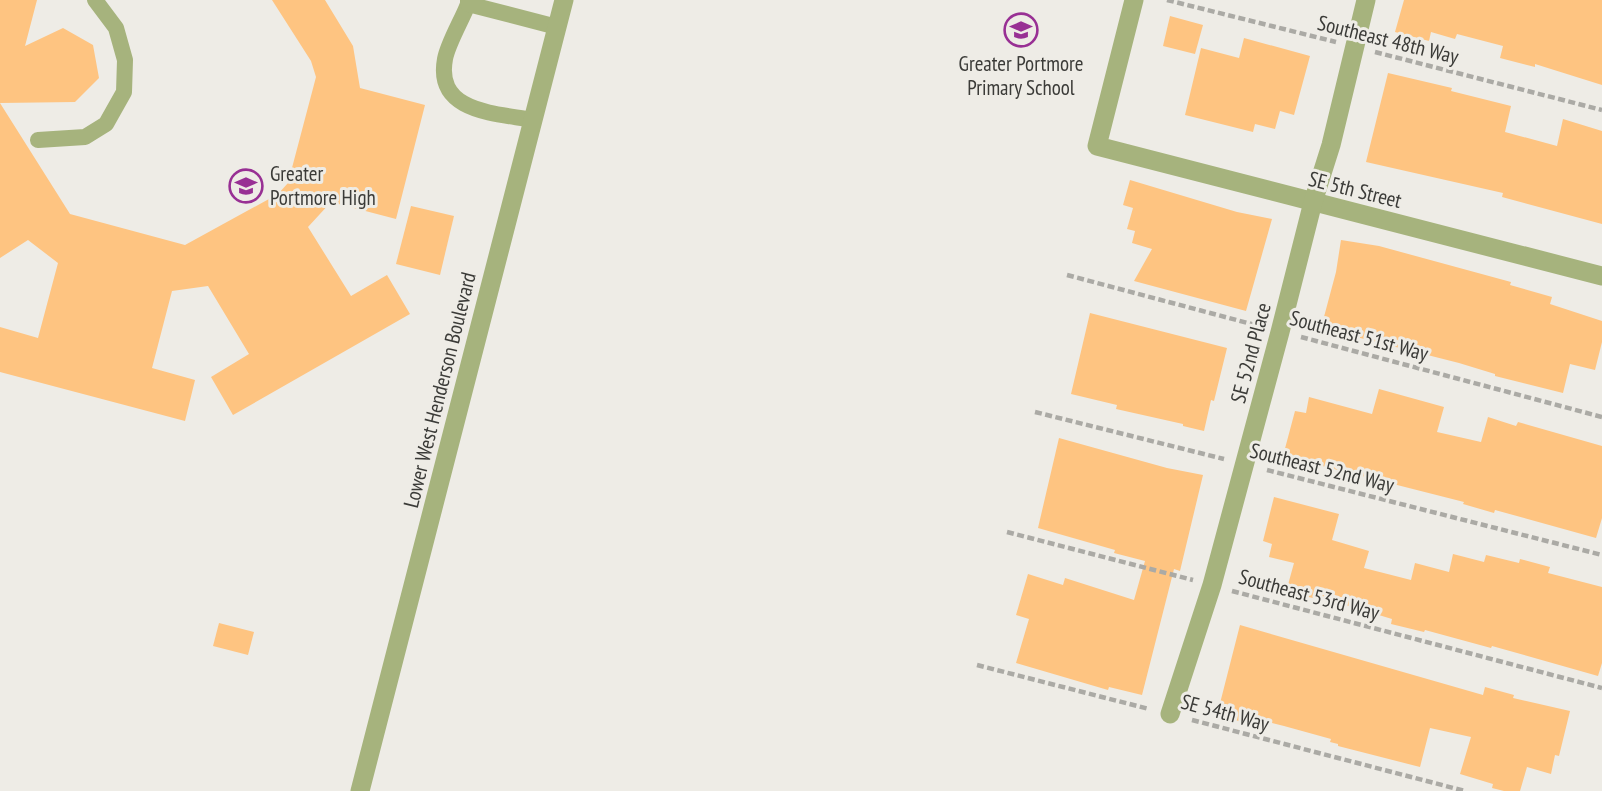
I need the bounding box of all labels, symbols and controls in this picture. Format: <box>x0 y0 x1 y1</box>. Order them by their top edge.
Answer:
street label: Southeast 48th Way <box>1315 9 1461 70</box>
school or university icon: Greater Portmore Primary School <box>1002 11 1040 49</box>
place label: Greater Portmore Primary School <box>959 50 1083 101</box>
place label: Greater Portmore High <box>270 160 376 211</box>
street label: SE 5th Street <box>1306 165 1405 214</box>
school or university icon: Greater Portmore High <box>227 167 265 205</box>
street label: Lower West Henderson Boulevard <box>397 269 482 511</box>
street label: SE 52nd Place <box>1224 300 1277 406</box>
street label: Southeast 51st Way <box>1287 304 1431 367</box>
street label: Southeast 52nd Way <box>1247 437 1397 498</box>
street label: Southeast 53rd Way <box>1236 563 1382 626</box>
street label: SE 54th Way <box>1178 688 1272 737</box>

